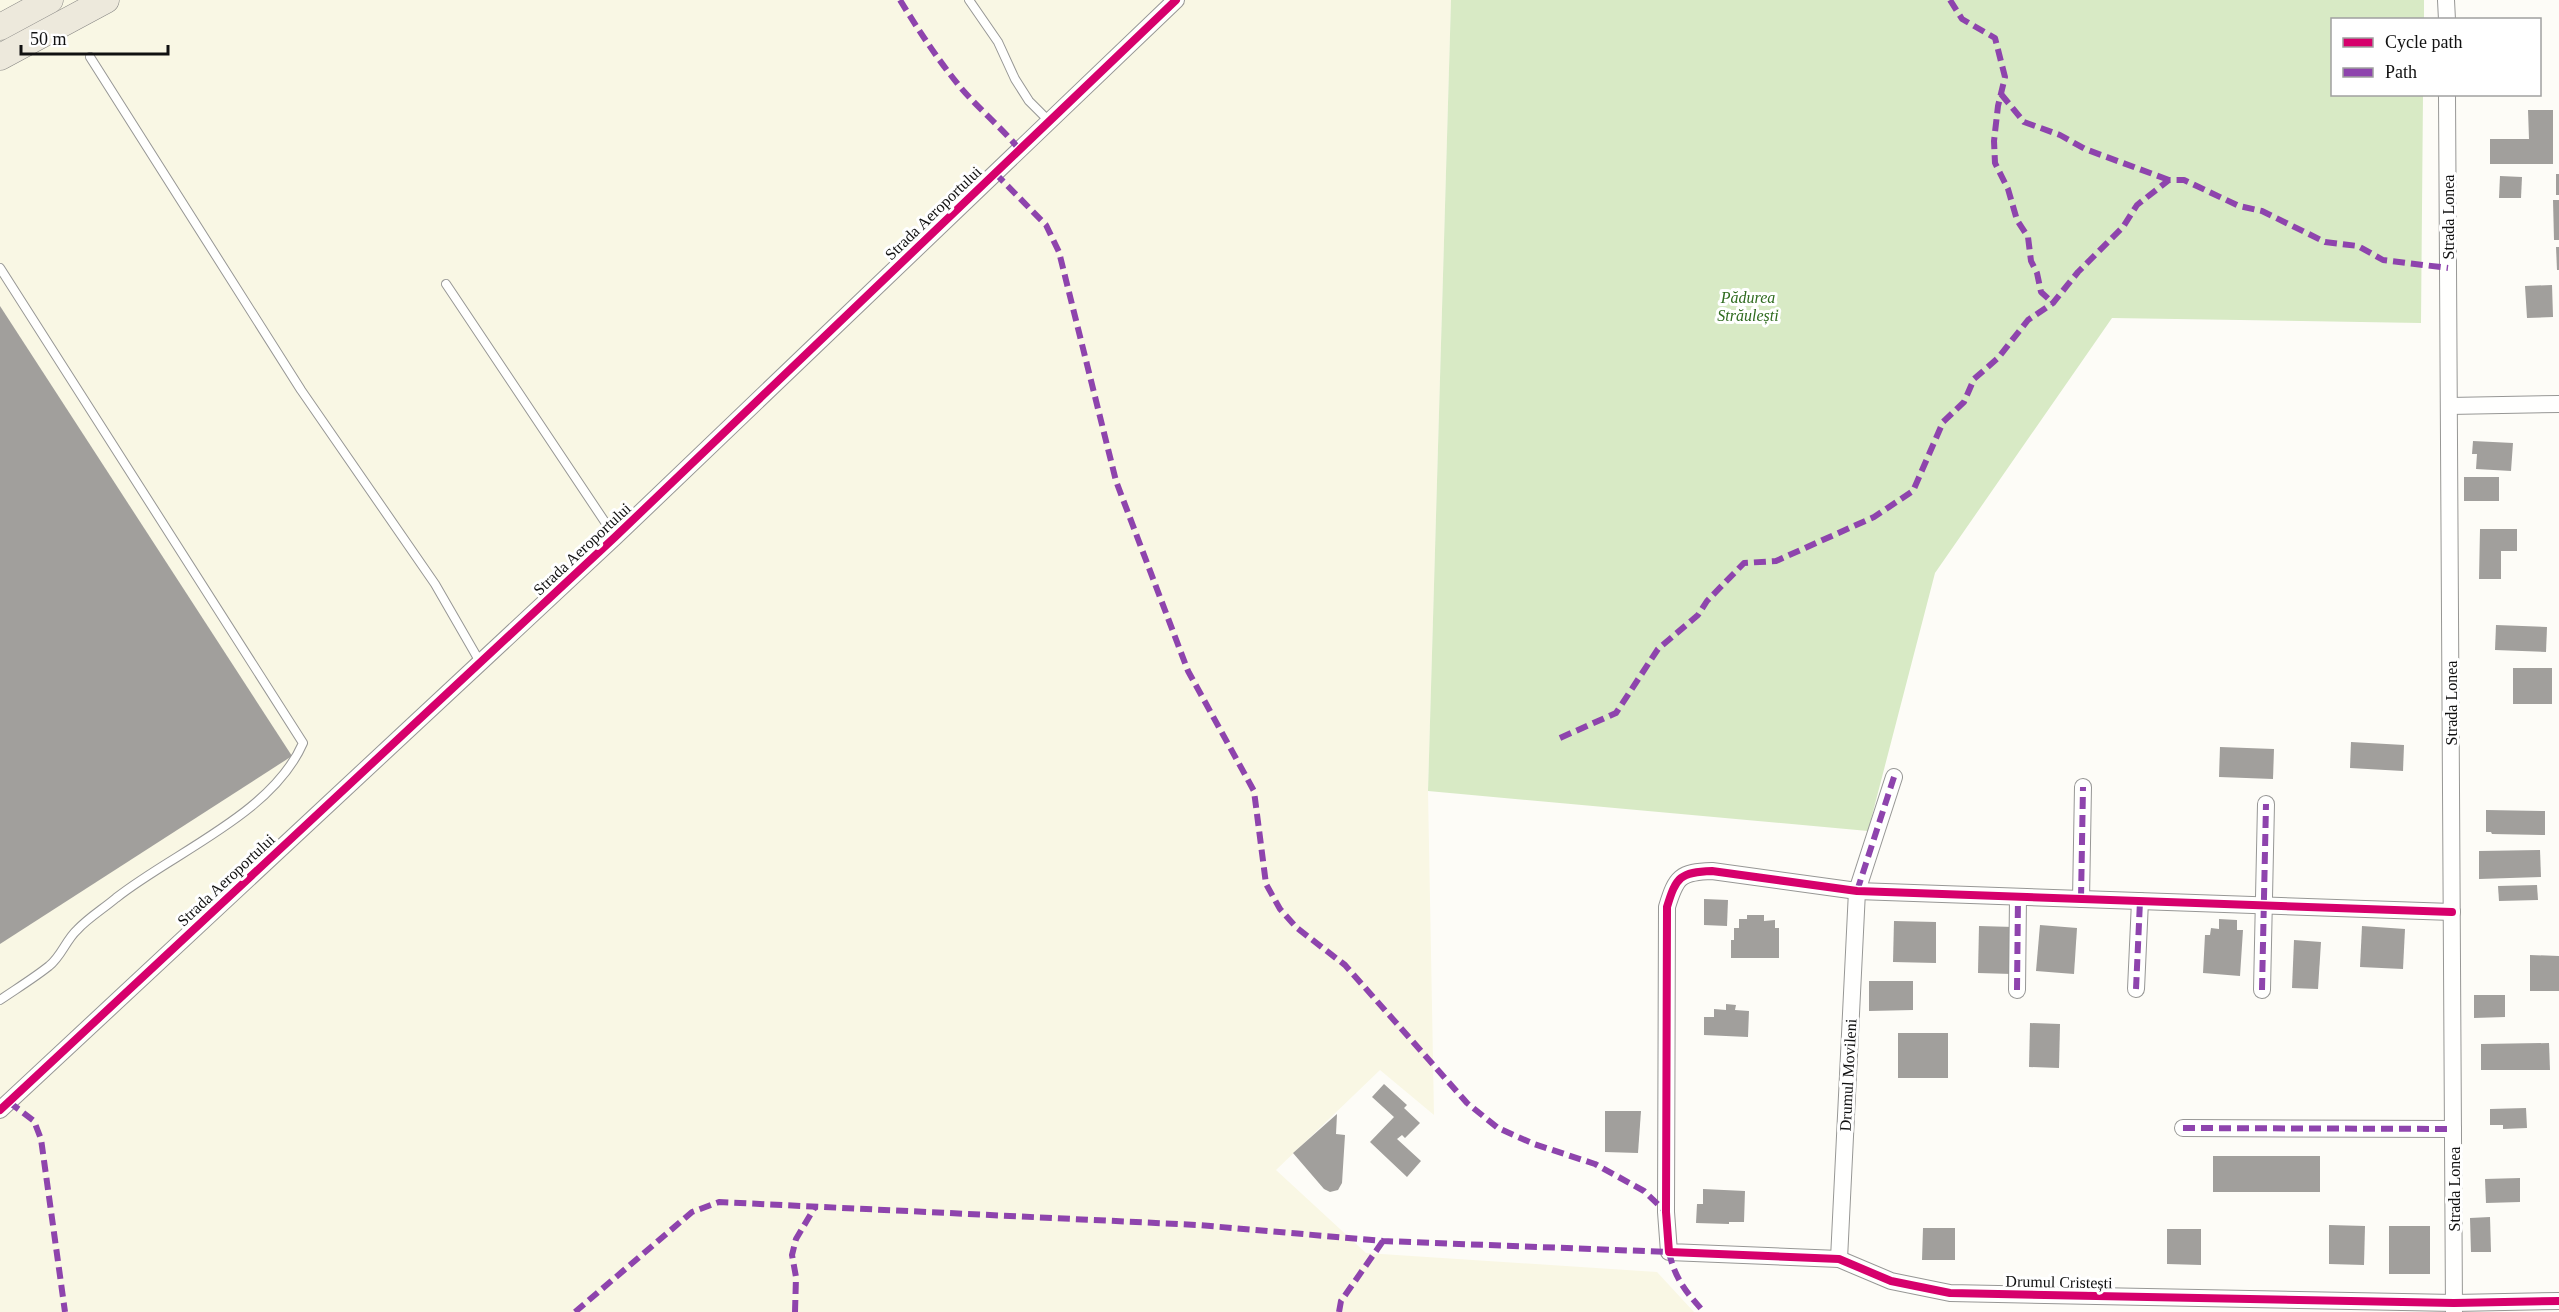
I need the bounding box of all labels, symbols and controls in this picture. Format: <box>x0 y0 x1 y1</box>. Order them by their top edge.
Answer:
scale bar <box>21 18 168 56</box>
legend <box>2331 18 2541 96</box>
text: 50 m <box>30 29 67 49</box>
text: Cycle path <box>2385 32 2462 52</box>
text: Path <box>2385 62 2417 82</box>
street label: Strada Aeroportului <box>882 163 986 264</box>
street label: Strada Lonea <box>2440 175 2457 259</box>
park label: Pădurea Străulești <box>1717 289 1779 325</box>
street label: Strada Aeroportului <box>530 499 635 599</box>
street label: Strada Lonea <box>2443 661 2460 745</box>
street label: Strada Aeroportului <box>174 830 279 930</box>
street label: Drumul Movileni <box>1837 1018 1859 1132</box>
street label: Strada Lonea <box>2446 1147 2463 1231</box>
street label: Drumul Cristești <box>2005 1273 2113 1292</box>

